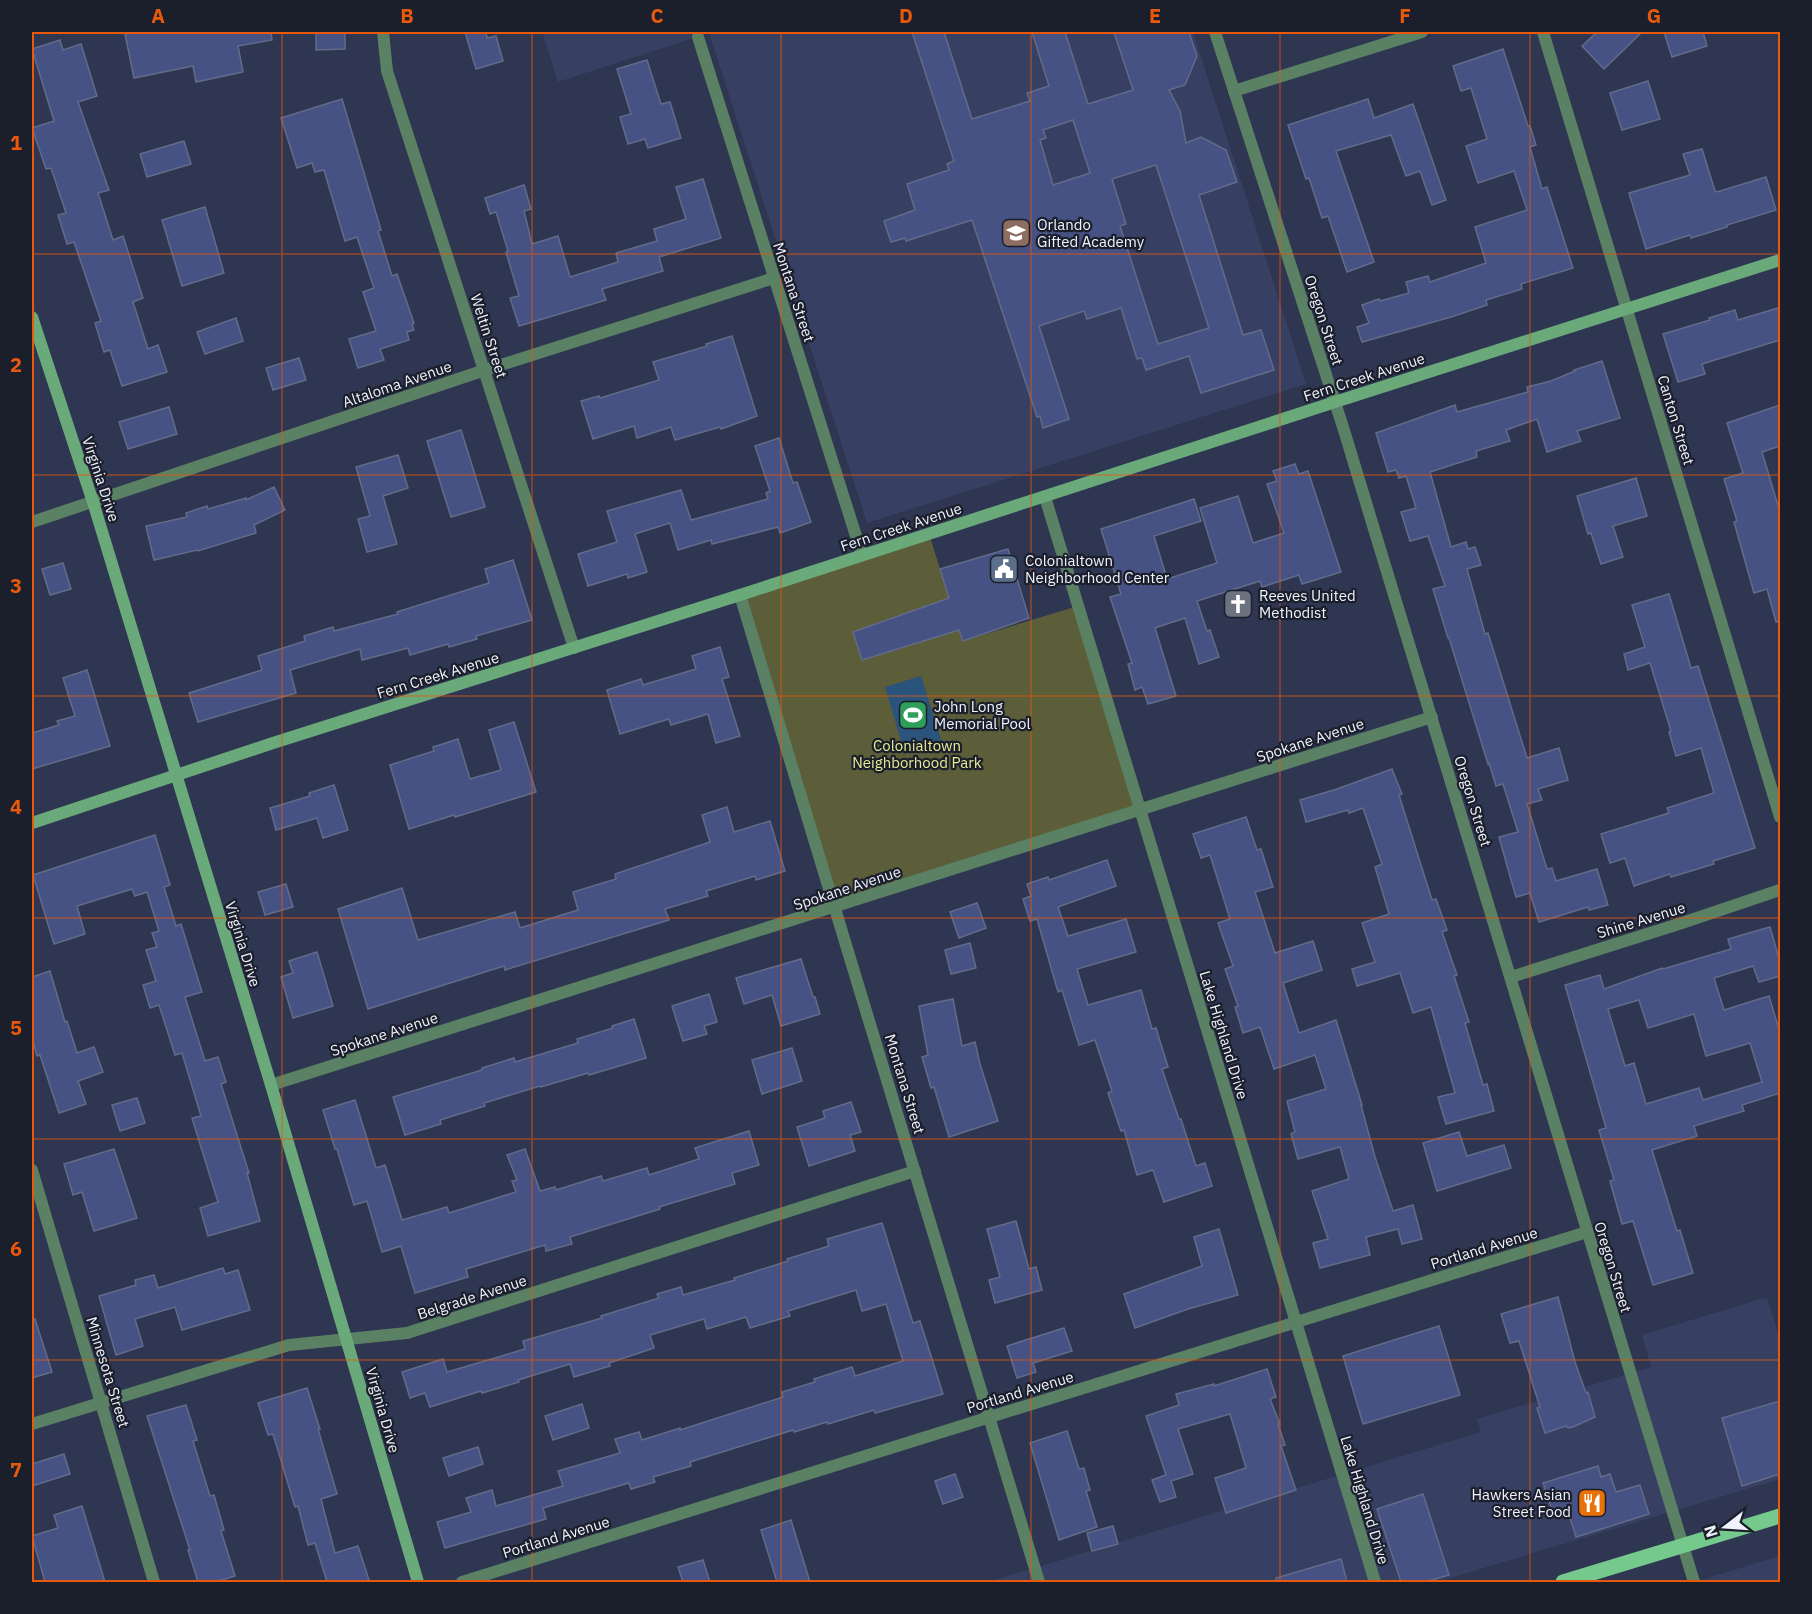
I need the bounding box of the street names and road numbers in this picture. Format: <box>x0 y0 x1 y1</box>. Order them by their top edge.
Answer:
street label: Montana Street <box>769 240 819 344</box>
street label: Oregon Street <box>1300 272 1348 368</box>
street label: Weltin Street <box>466 291 512 381</box>
street label: Fern Creek Avenue <box>1301 348 1427 406</box>
street label: Altaloma Avenue <box>340 356 454 412</box>
street label: Canton Street <box>1653 373 1699 467</box>
street label: Virginia Drive <box>78 434 124 524</box>
street label: Fern Creek Avenue <box>838 498 964 556</box>
street label: Fern Creek Avenue <box>375 647 501 703</box>
street label: Spokane Avenue <box>1254 714 1366 766</box>
street label: Oregon Street <box>1450 753 1496 849</box>
street label: Spokane Avenue <box>791 862 903 914</box>
street label: Shine Avenue <box>1595 898 1687 942</box>
street label: Virginia Drive <box>221 899 265 989</box>
street label: Lake Highland Drive <box>1195 968 1253 1102</box>
street label: Spokane Avenue <box>328 1008 440 1060</box>
street label: Montana Street <box>881 1032 929 1136</box>
street label: Oregon Street <box>1590 1219 1636 1315</box>
street label: Portland Avenue <box>1428 1223 1540 1273</box>
street label: Belgrade Avenue <box>415 1270 529 1324</box>
street label: Minnesota Street <box>82 1314 134 1430</box>
street label: Virginia Drive <box>362 1365 404 1455</box>
street label: Portland Avenue <box>964 1367 1076 1417</box>
street label: Lake Highland Drive <box>1336 1433 1394 1567</box>
street label: Portland Avenue <box>500 1512 612 1562</box>

